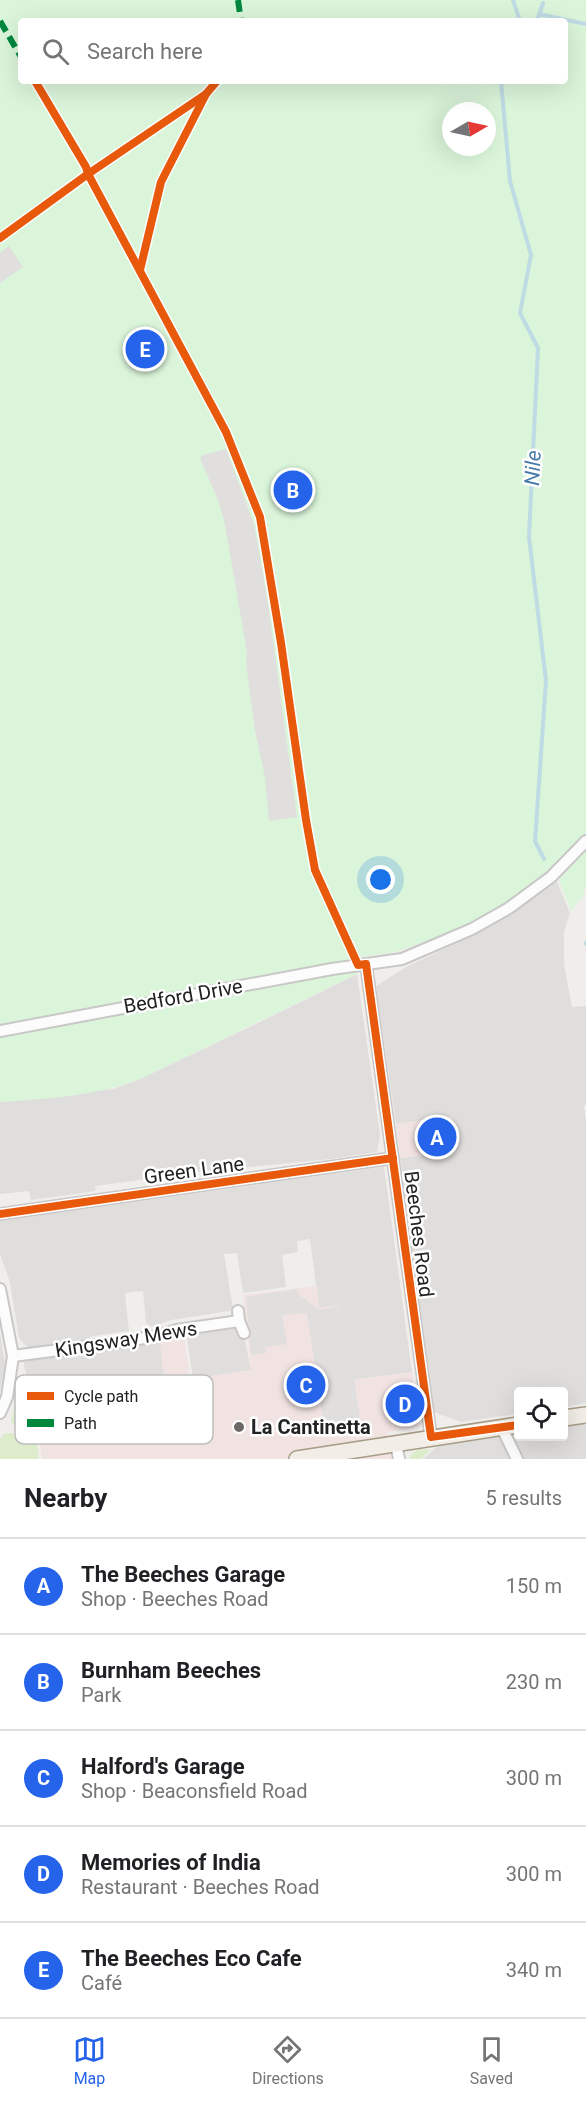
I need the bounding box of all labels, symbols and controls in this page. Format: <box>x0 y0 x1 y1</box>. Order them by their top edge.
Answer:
search box <box>18 18 568 84</box>
icon: search <box>39 35 72 68</box>
text: Search here <box>87 39 203 64</box>
north arrow <box>442 102 496 156</box>
pin: E <box>126 326 164 372</box>
water label: Nile <box>520 450 546 486</box>
pin: B <box>274 468 312 512</box>
your location <box>366 865 395 894</box>
street label: Bedford Drive <box>122 974 244 1018</box>
pin: A <box>418 1114 456 1160</box>
street label: Green Lane <box>142 1151 246 1189</box>
street label: Beeches Road <box>399 1170 439 1298</box>
street label: Kingsway Mews <box>53 1316 199 1362</box>
pin: C <box>286 1362 326 1408</box>
legend <box>15 1375 213 1444</box>
pin: D <box>386 1382 424 1426</box>
text: Cycle path <box>64 1387 138 1406</box>
map controls <box>514 1387 568 1441</box>
button: locate <box>514 1387 568 1441</box>
text: Path <box>64 1414 97 1433</box>
place label: La Cantinetta <box>251 1415 371 1439</box>
marker: La Cantinetta <box>232 1420 246 1434</box>
text: Nearby <box>24 1483 107 1513</box>
text: 5 results <box>486 1486 562 1510</box>
text: The Beeches Garage <box>81 1562 285 1587</box>
text: A <box>37 1574 50 1598</box>
text: 150 m <box>506 1574 562 1598</box>
text: Shop · Beeches Road <box>81 1587 269 1611</box>
text: Burnham Beeches <box>81 1658 261 1683</box>
text: B <box>37 1670 50 1694</box>
text: 230 m <box>506 1670 562 1694</box>
text: Park <box>81 1683 121 1707</box>
text: Halford's Garage <box>81 1754 245 1779</box>
text: C <box>37 1766 50 1790</box>
text: 300 m <box>506 1766 562 1790</box>
text: Shop · Beaconsfield Road <box>81 1779 308 1803</box>
text: Memories of India <box>81 1850 261 1875</box>
text: D <box>37 1862 50 1886</box>
text: 300 m <box>506 1862 562 1886</box>
text: Restaurant · Beeches Road <box>81 1875 320 1899</box>
text: The Beeches Eco Cafe <box>81 1946 302 1971</box>
text: E <box>38 1958 49 1982</box>
text: 340 m <box>506 1958 562 1982</box>
text: Café <box>81 1971 122 1995</box>
tab: Map <box>73 2033 106 2088</box>
tab: Directions <box>252 2033 324 2088</box>
tab: Saved <box>470 2033 513 2088</box>

